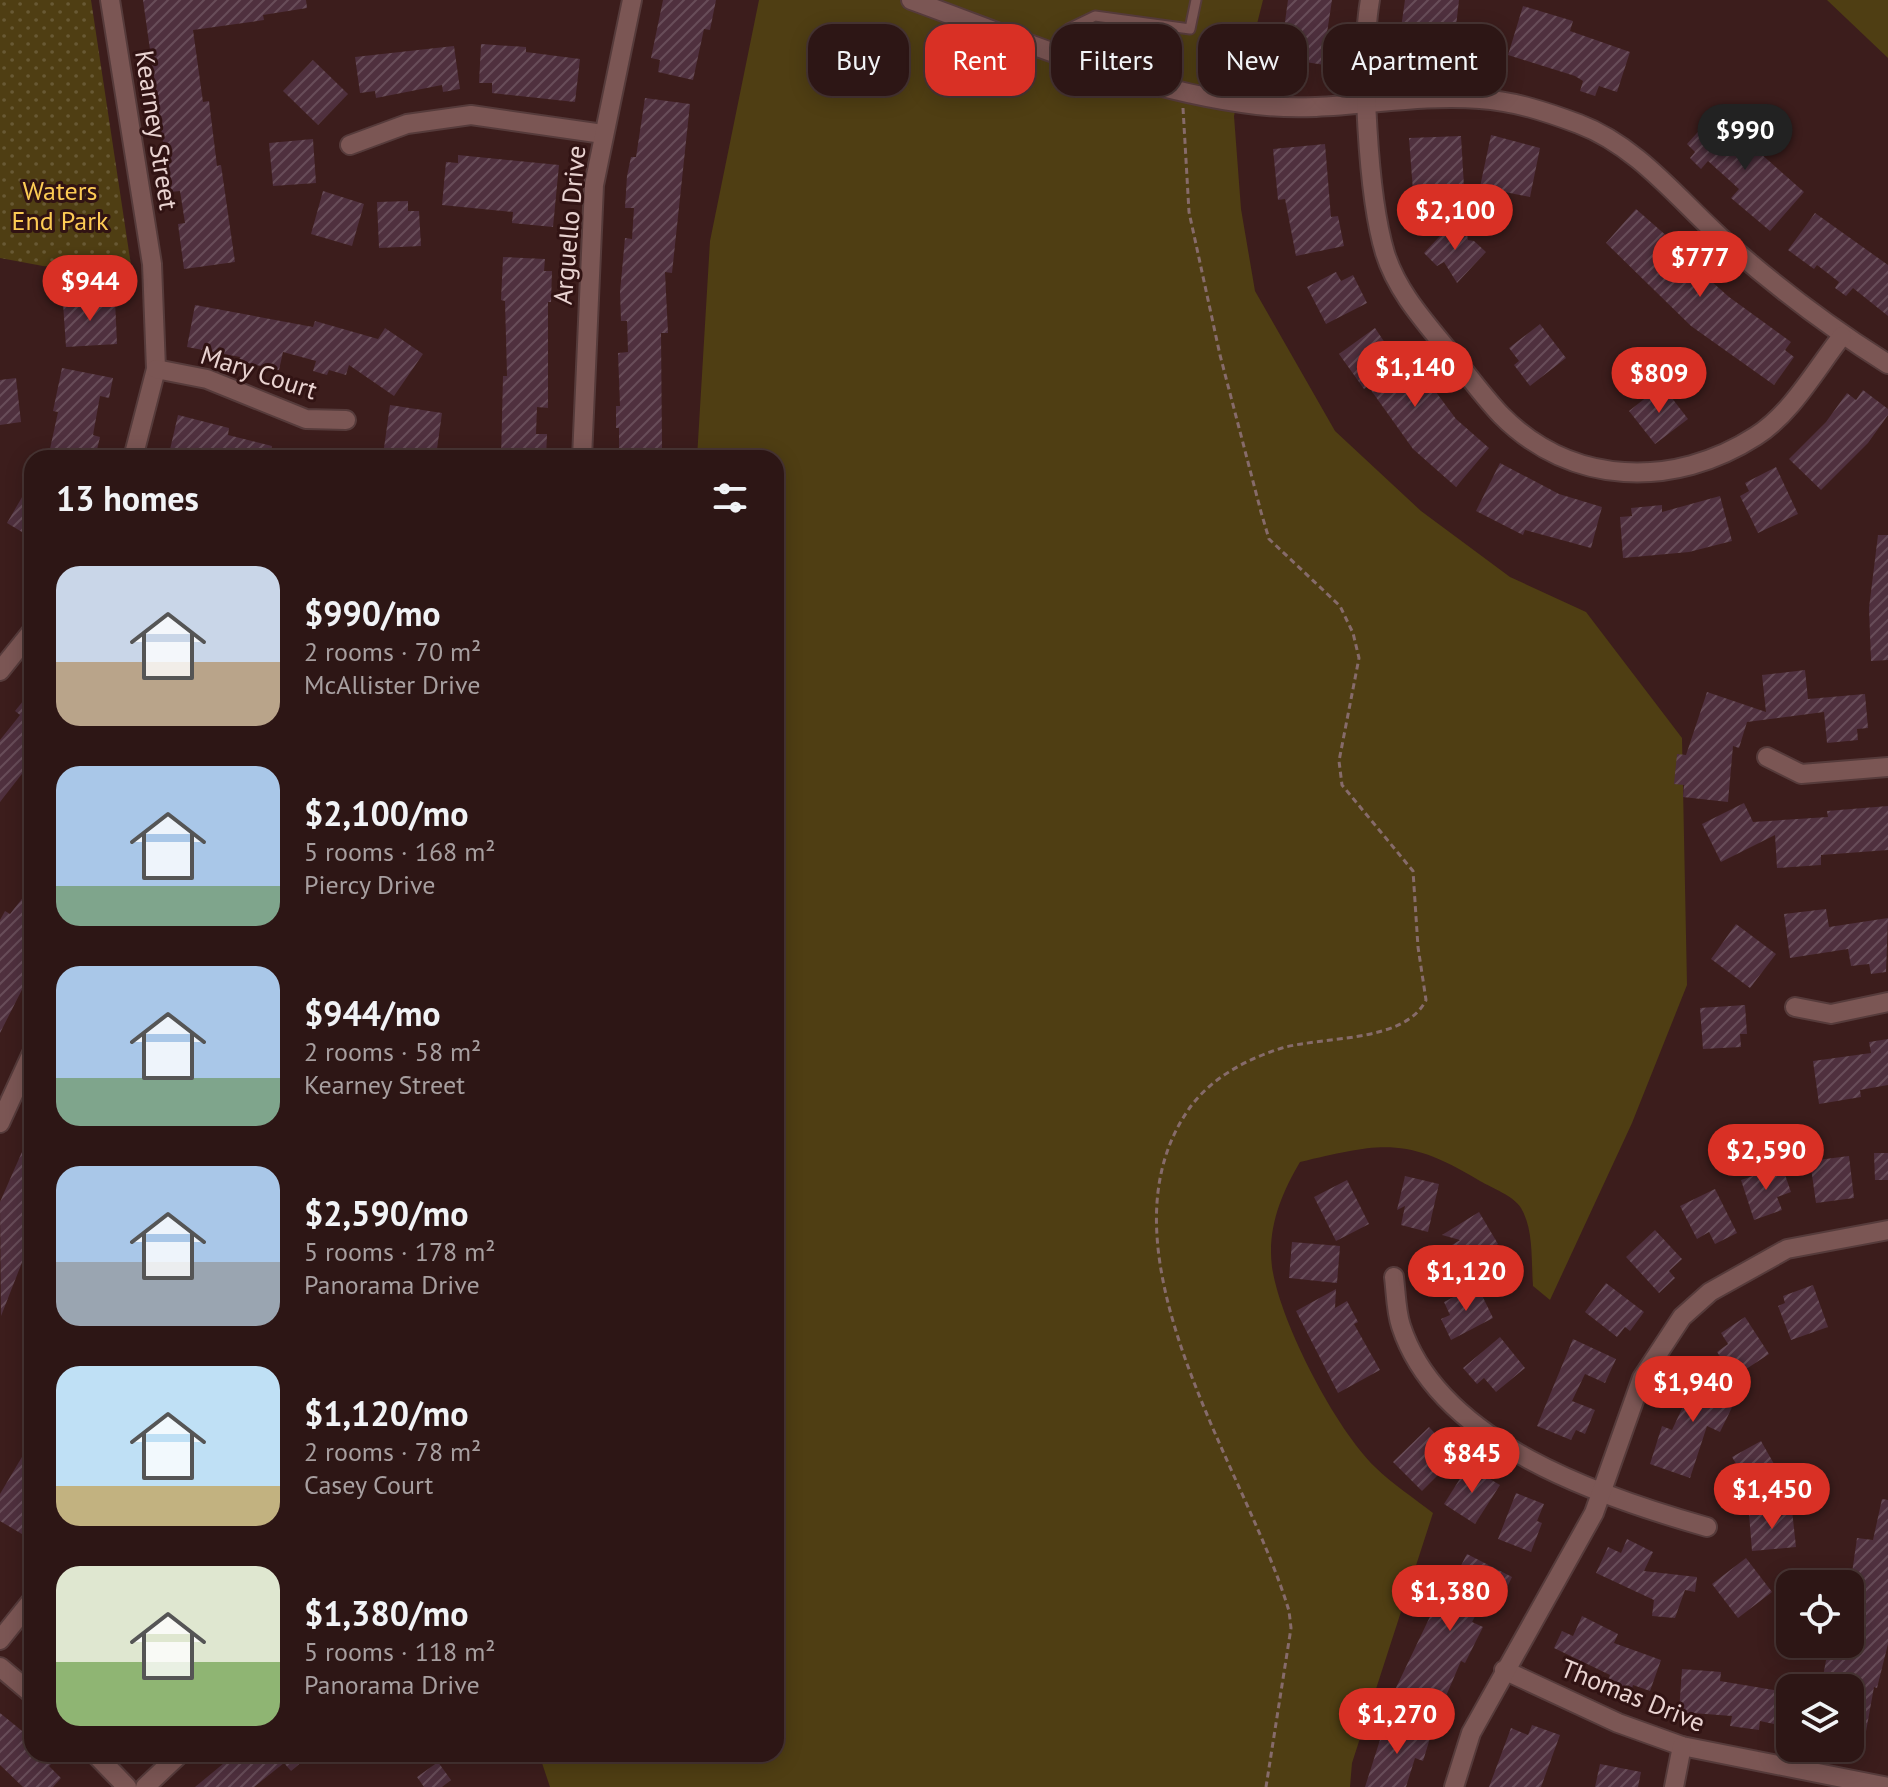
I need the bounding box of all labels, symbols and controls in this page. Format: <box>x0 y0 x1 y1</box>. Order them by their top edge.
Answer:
chip: Buy <box>808 24 909 96</box>
chip: Rent <box>925 24 1035 96</box>
chip: Filters <box>1051 24 1182 96</box>
chip: New <box>1198 24 1307 96</box>
chip: Apartment <box>1323 24 1506 96</box>
street label: Kearney Street <box>128 48 186 212</box>
pin: $990 <box>1698 104 1792 172</box>
text: $990 <box>1716 113 1774 146</box>
street label: Arguello Drive <box>546 144 592 306</box>
park label: Waters End Park <box>12 174 109 237</box>
pin: $2,100 <box>1390 184 1520 252</box>
text: $2,100 <box>1415 193 1495 226</box>
pin: $777 <box>1653 231 1747 299</box>
text: $777 <box>1671 240 1729 273</box>
pin: $944 <box>43 255 137 323</box>
text: $944 <box>61 264 119 297</box>
street label: Mary Court <box>196 338 322 406</box>
pin: $1,140 <box>1350 341 1480 409</box>
pin: $809 <box>1612 347 1706 415</box>
text: $1,140 <box>1375 350 1455 383</box>
text: $809 <box>1630 356 1688 389</box>
text: 13 homes <box>56 476 199 520</box>
icon: filters <box>708 476 752 520</box>
text: $990/mo <box>304 591 441 635</box>
icon: home <box>120 598 216 694</box>
text: 2 rooms · 70 m² <box>304 635 481 668</box>
text: McAllister Drive <box>304 668 480 701</box>
text: $2,100/mo <box>304 791 468 835</box>
icon: home <box>120 798 216 894</box>
text: 5 rooms · 168 m² <box>304 835 496 868</box>
text: Piercy Drive <box>304 868 435 901</box>
text: $944/mo <box>304 991 441 1035</box>
icon: home <box>120 998 216 1094</box>
text: 2 rooms · 58 m² <box>304 1035 481 1068</box>
text: Kearney Street <box>304 1068 465 1101</box>
pin: $2,590 <box>1701 1124 1831 1192</box>
text: $2,590 <box>1726 1133 1806 1166</box>
text: $2,590/mo <box>304 1191 468 1235</box>
icon: home <box>120 1198 216 1294</box>
text: 5 rooms · 178 m² <box>304 1235 496 1268</box>
pin: $1,120 <box>1401 1245 1531 1313</box>
text: $1,120 <box>1426 1254 1506 1287</box>
text: Panorama Drive <box>304 1268 480 1301</box>
pin: $1,940 <box>1628 1356 1758 1424</box>
text: $1,940 <box>1653 1365 1733 1398</box>
text: $1,120/mo <box>304 1391 468 1435</box>
icon: home <box>120 1398 216 1494</box>
pin: $845 <box>1425 1427 1519 1495</box>
text: 2 rooms · 78 m² <box>304 1435 481 1468</box>
text: $845 <box>1443 1436 1501 1469</box>
pin: $1,450 <box>1707 1463 1837 1531</box>
text: Casey Court <box>304 1468 433 1501</box>
text: $1,450 <box>1732 1472 1812 1505</box>
pin: $1,380 <box>1385 1565 1515 1633</box>
map controls <box>1776 1570 1864 1762</box>
button: locate <box>1776 1570 1864 1658</box>
text: $1,380 <box>1410 1574 1490 1607</box>
text: $1,380/mo <box>304 1591 468 1635</box>
icon: home <box>120 1598 216 1694</box>
text: 5 rooms · 118 m² <box>304 1635 496 1668</box>
street label: Thomas Drive <box>1556 1651 1710 1739</box>
text: Panorama Drive <box>304 1668 480 1701</box>
button: layers <box>1776 1674 1864 1762</box>
pin: $1,270 <box>1332 1688 1462 1756</box>
text: $1,270 <box>1357 1697 1437 1730</box>

